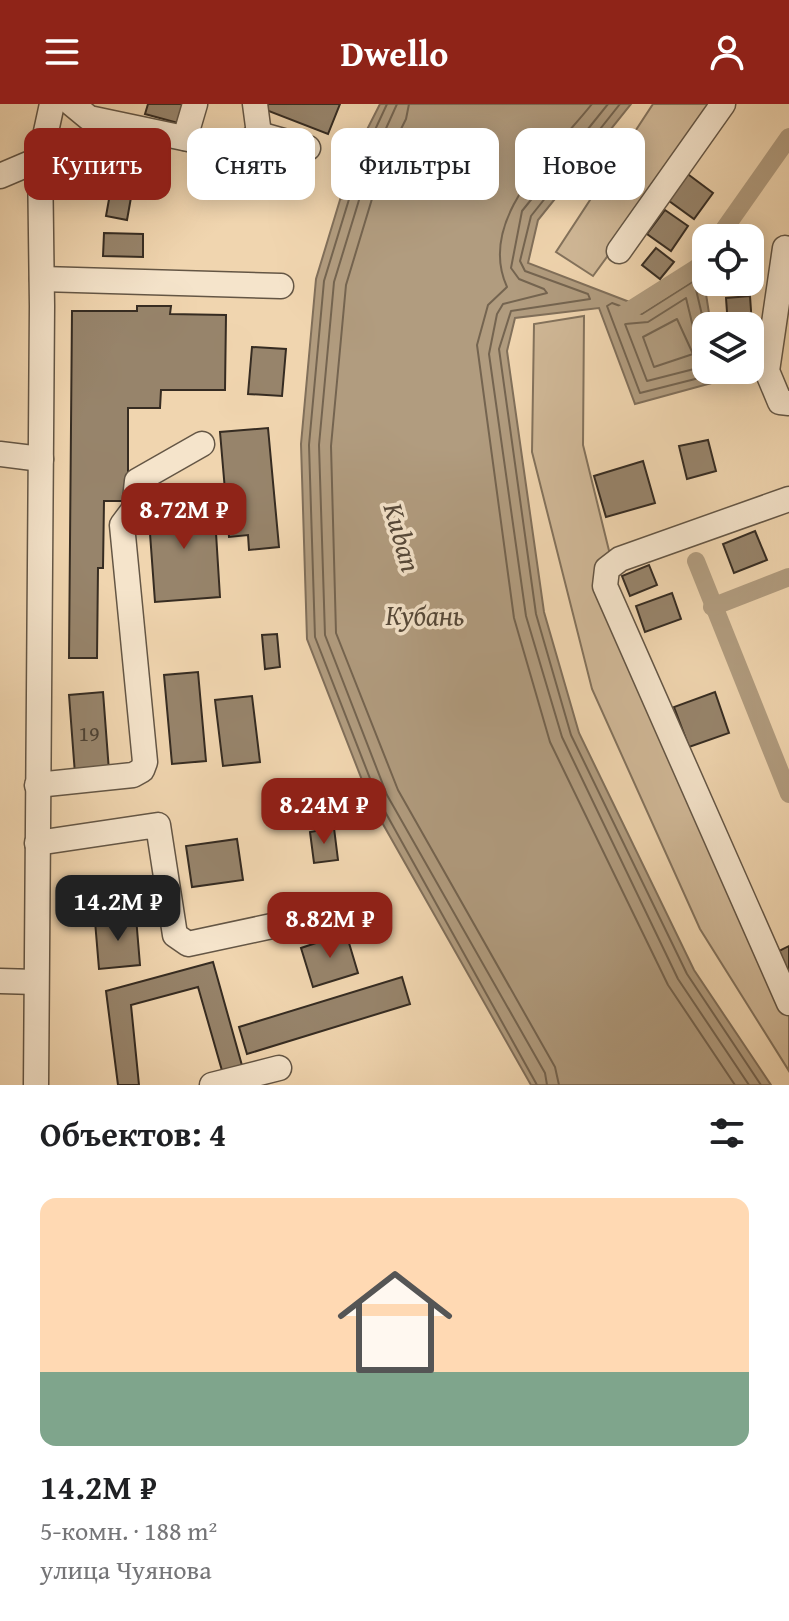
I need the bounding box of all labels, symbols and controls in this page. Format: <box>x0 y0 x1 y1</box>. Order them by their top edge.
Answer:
text: Dwello <box>341 26 448 79</box>
icon: menu <box>40 30 84 74</box>
icon: person <box>705 30 749 74</box>
chip: Купить <box>24 128 171 200</box>
chip: Снять <box>187 128 315 200</box>
chip: Фильтры <box>331 128 499 200</box>
chip: Новое <box>515 128 645 200</box>
map controls <box>692 224 764 384</box>
button: locate <box>692 224 764 296</box>
button: layers <box>692 312 764 384</box>
pin: 8.72M ₽ <box>110 483 258 551</box>
text: 8.72M ₽ <box>139 489 229 528</box>
water label: Kuban <box>373 497 432 576</box>
water label: Кубань <box>385 594 465 635</box>
house number: 19 <box>78 717 100 749</box>
pin: 8.24M ₽ <box>250 778 398 846</box>
text: 8.24M ₽ <box>279 784 369 823</box>
pin: 14.2M ₽ <box>44 875 192 943</box>
text: 14.2M ₽ <box>73 881 163 920</box>
pin: 8.82M ₽ <box>256 892 404 960</box>
text: 8.82M ₽ <box>285 898 375 937</box>
text: Объектов: 4 <box>40 1109 226 1158</box>
icon: filters <box>705 1111 749 1155</box>
icon: home <box>323 1250 467 1394</box>
text: 14.2M ₽ <box>40 1462 157 1511</box>
text: 5-комн. · 188 m² <box>40 1511 217 1550</box>
text: улица Чуянова <box>40 1550 212 1589</box>

